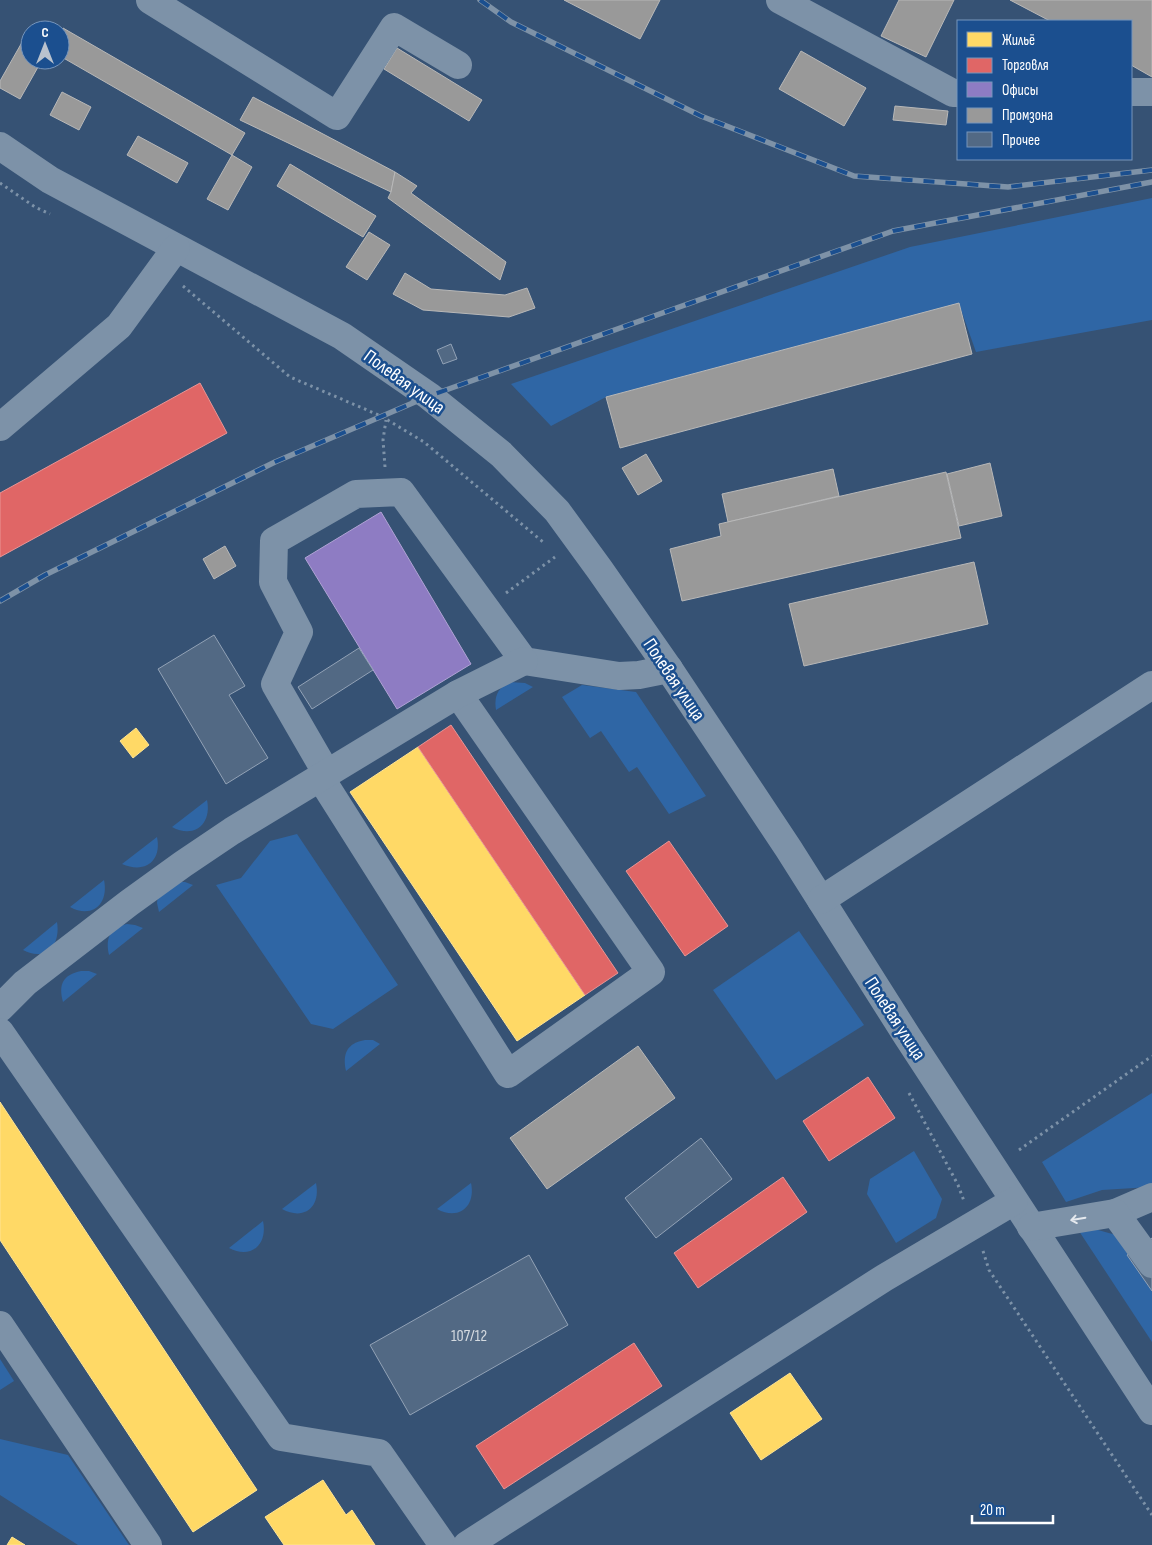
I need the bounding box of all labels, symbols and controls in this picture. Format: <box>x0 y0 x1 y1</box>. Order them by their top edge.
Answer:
north arrow <box>20 20 70 70</box>
legend <box>957 20 1132 160</box>
text: С <box>41 24 49 41</box>
text: Жильё <box>1002 31 1035 50</box>
text: Торговля <box>1002 56 1049 75</box>
text: Офисы <box>1002 81 1038 100</box>
text: Промзона <box>1002 106 1053 125</box>
text: Прочее <box>1002 131 1040 150</box>
street label: Полевая улица <box>359 345 449 419</box>
street label: Полевая улица <box>638 634 710 725</box>
street label: Полевая улица <box>859 973 930 1065</box>
one-way arrow <box>1070 1214 1086 1224</box>
house number: 107/12 <box>451 1327 487 1346</box>
scale bar <box>972 1492 1053 1524</box>
text: 20 m <box>980 1501 1005 1520</box>

